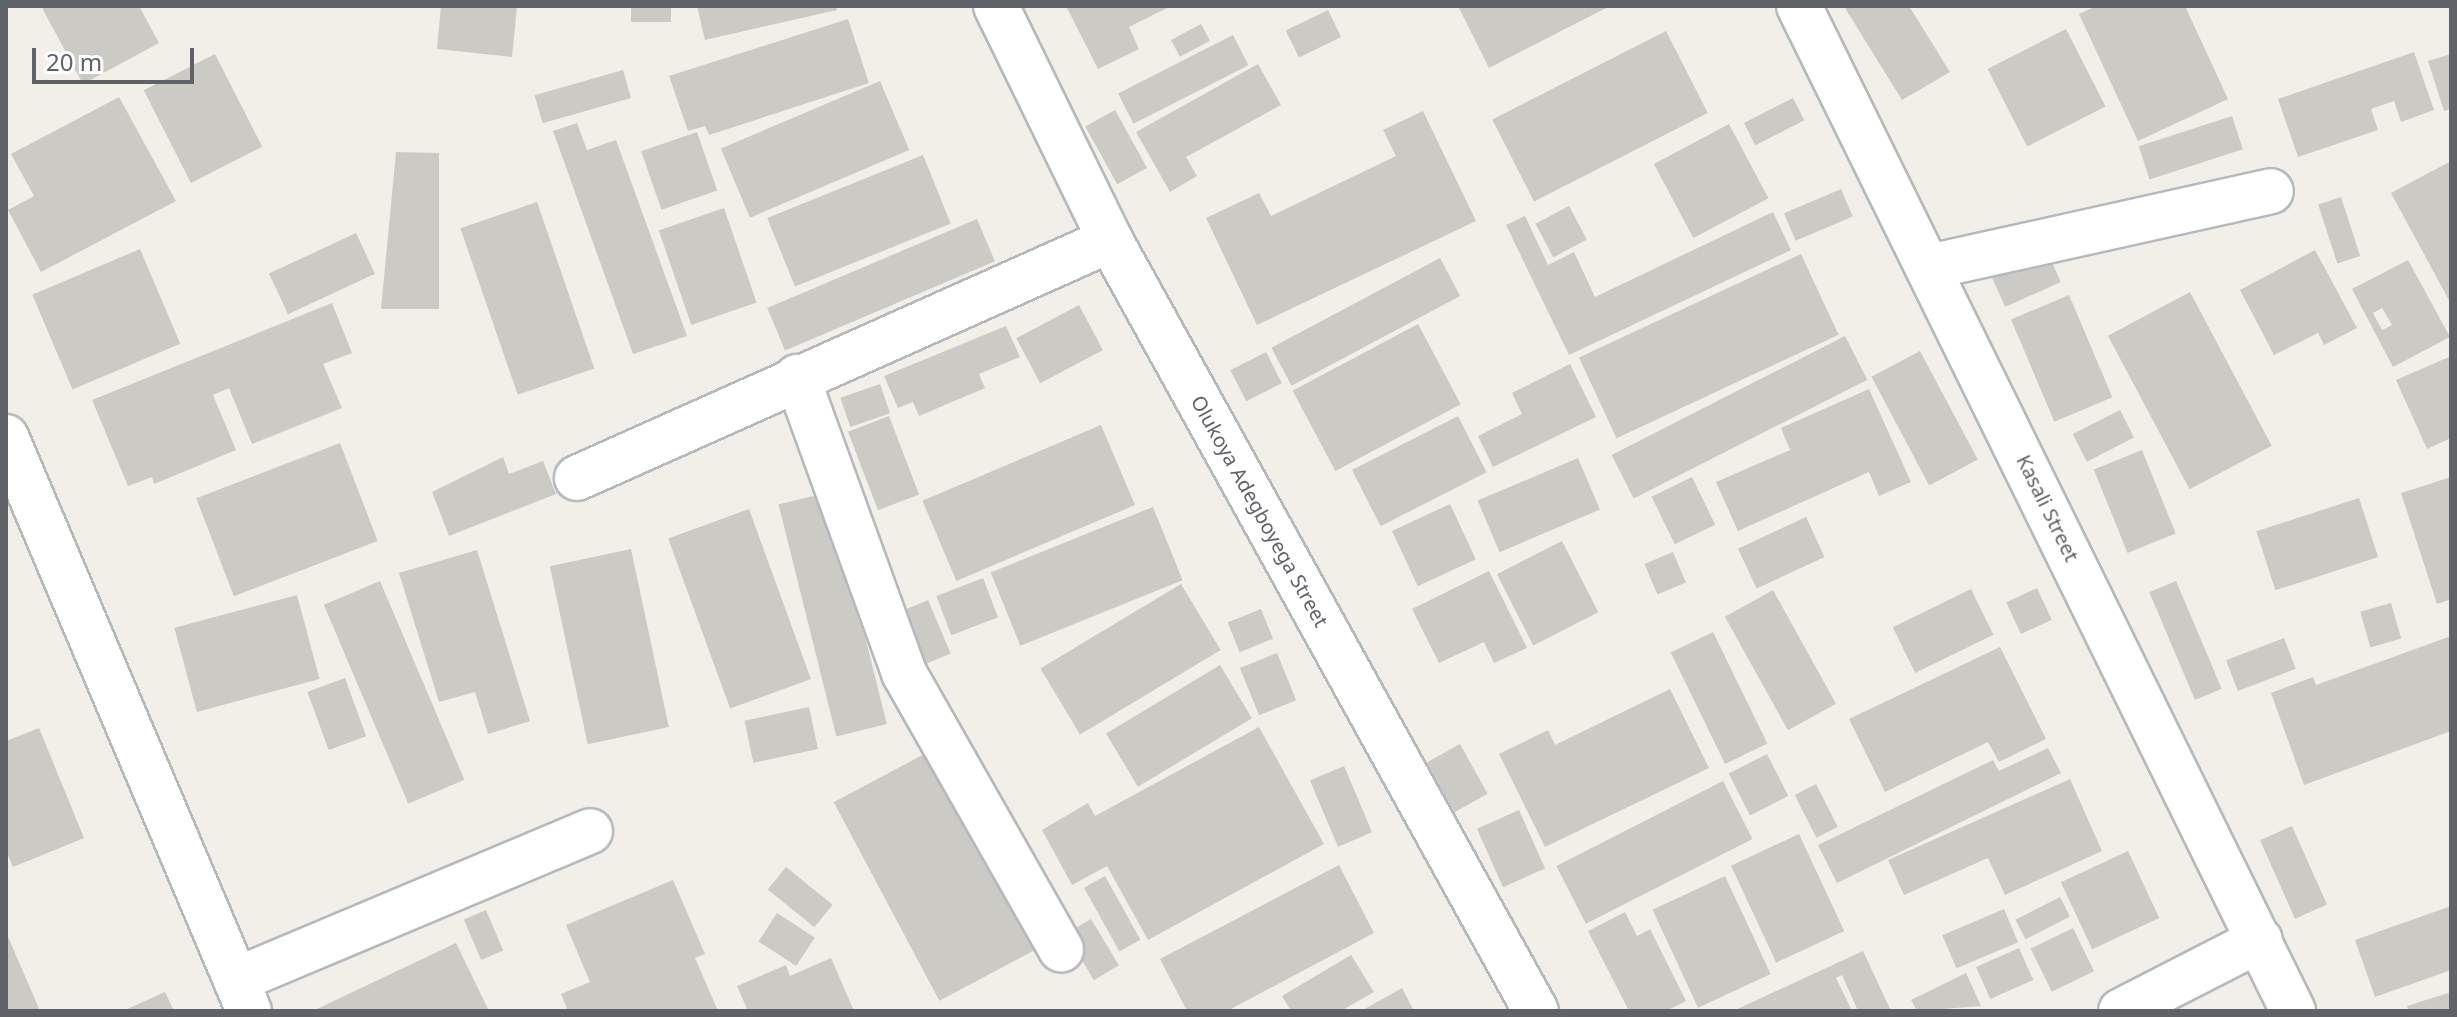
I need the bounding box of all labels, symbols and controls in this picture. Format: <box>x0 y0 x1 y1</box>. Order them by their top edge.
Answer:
scale bar <box>36 32 198 82</box>
text: 20 m <box>46 45 102 78</box>
street label: Olukoya Adegboyega Street <box>1186 391 1334 631</box>
street label: Kasali Street <box>2012 451 2084 565</box>

